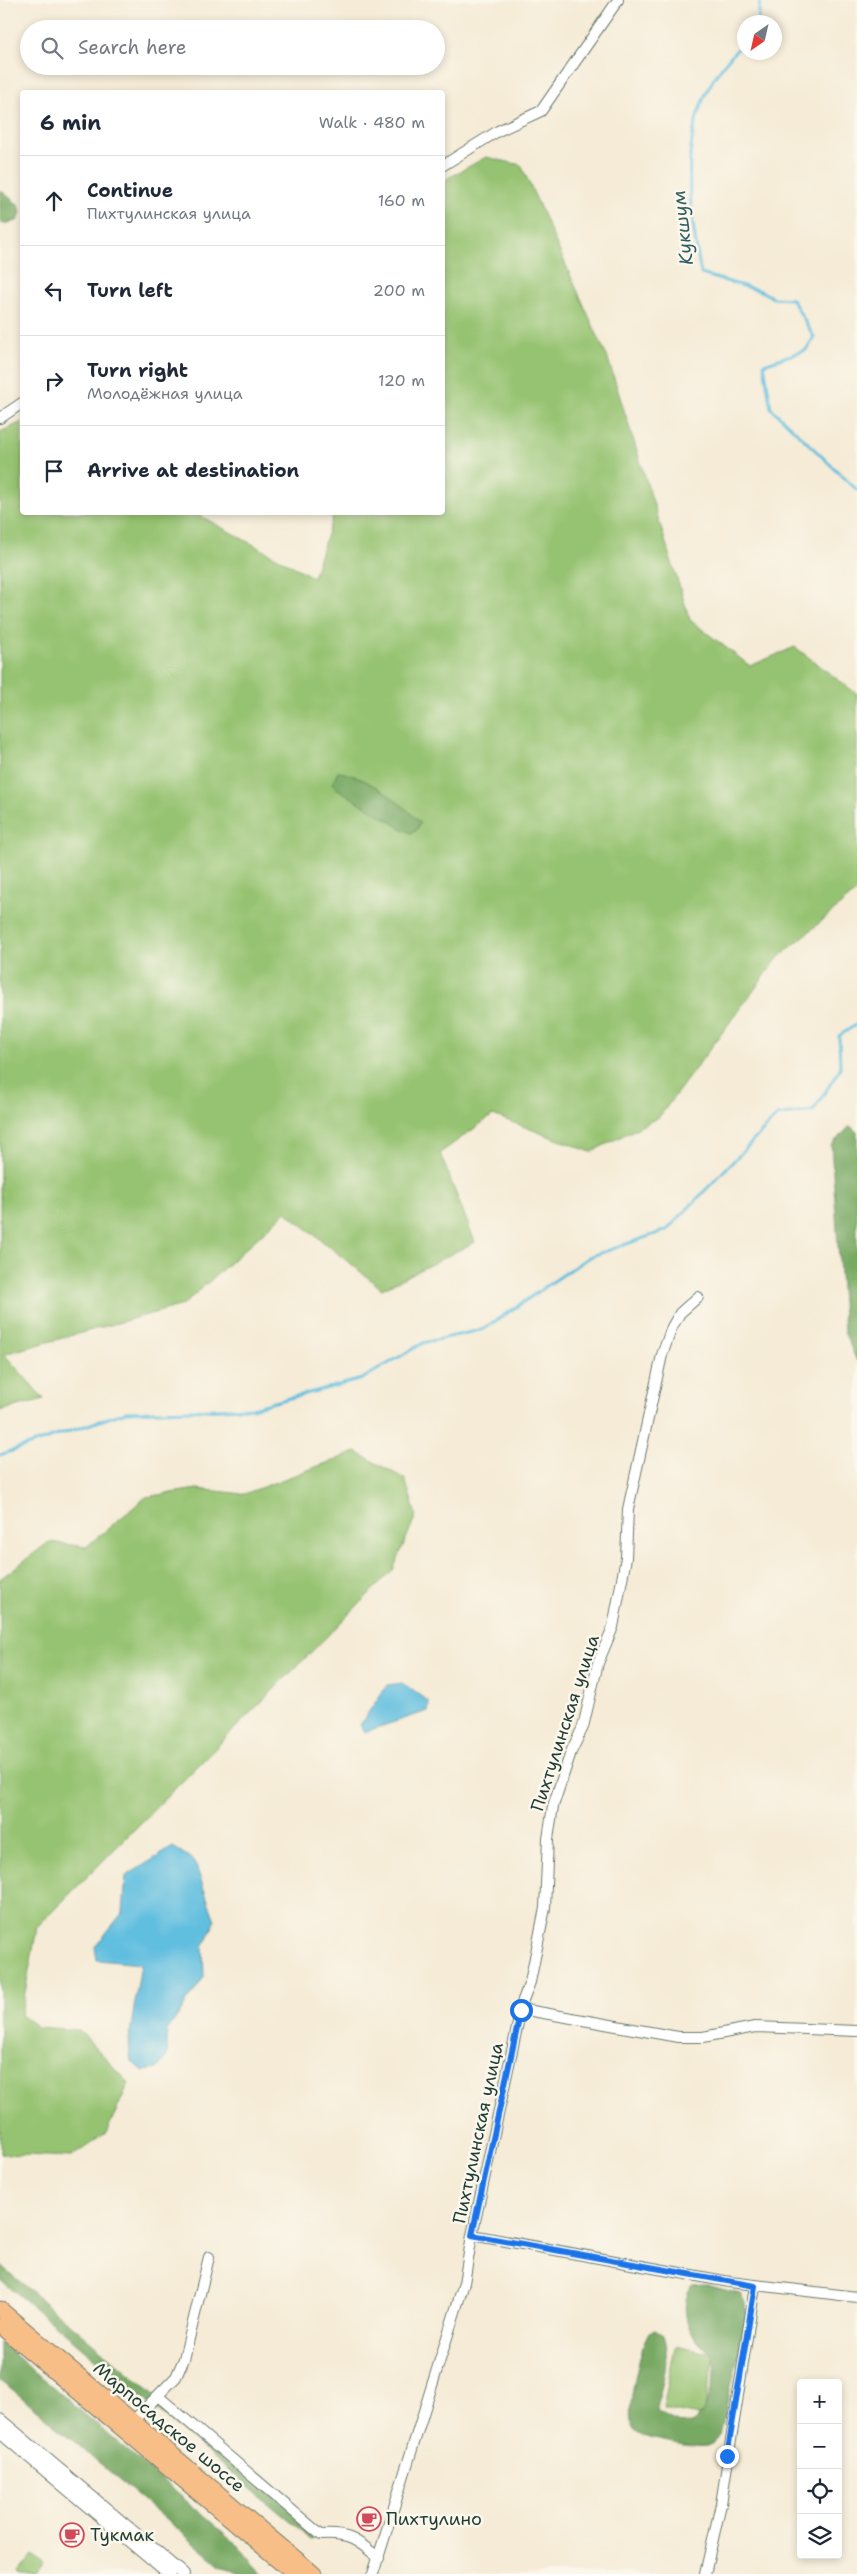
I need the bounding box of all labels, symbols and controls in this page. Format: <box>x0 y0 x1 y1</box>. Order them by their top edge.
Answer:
north arrow <box>737 15 782 60</box>
search box <box>20 20 445 75</box>
icon: search <box>38 34 66 62</box>
text: Search here <box>78 35 187 60</box>
text: 6 min <box>40 109 101 137</box>
text: Walk · 480 m <box>319 112 425 133</box>
text: Continue <box>87 178 173 203</box>
icon: ahead <box>40 187 68 215</box>
water label: Кукшум <box>666 189 699 267</box>
text: 160 m <box>378 190 425 211</box>
text: Пихтулинская улица <box>87 203 251 224</box>
icon: left <box>40 277 68 305</box>
text: Turn left <box>87 278 173 303</box>
text: 200 m <box>373 280 425 301</box>
text: Turn right <box>87 358 188 383</box>
icon: right <box>40 367 68 395</box>
text: 120 m <box>378 370 425 391</box>
text: Молодёжная улица <box>87 383 243 404</box>
icon: arrive <box>40 457 68 485</box>
text: Arrive at destination <box>87 458 299 483</box>
street label: Пихтулинская улица <box>525 1632 605 1814</box>
route start <box>510 1999 533 2022</box>
street label: Пихтулинская улица <box>447 2040 509 2226</box>
street label: Марпосадское шоссе <box>88 2356 250 2498</box>
map controls <box>797 2379 842 2559</box>
button: + <box>797 2379 842 2424</box>
button: − <box>797 2424 842 2469</box>
route end <box>716 2445 739 2468</box>
button: locate <box>797 2469 842 2514</box>
cafe icon: Пихтулино <box>356 2506 382 2532</box>
place label: Пихтулино <box>386 2507 482 2531</box>
button: layers <box>797 2514 842 2559</box>
cafe icon: Тукмак <box>59 2522 85 2548</box>
place label: Тукмак <box>90 2523 154 2547</box>

